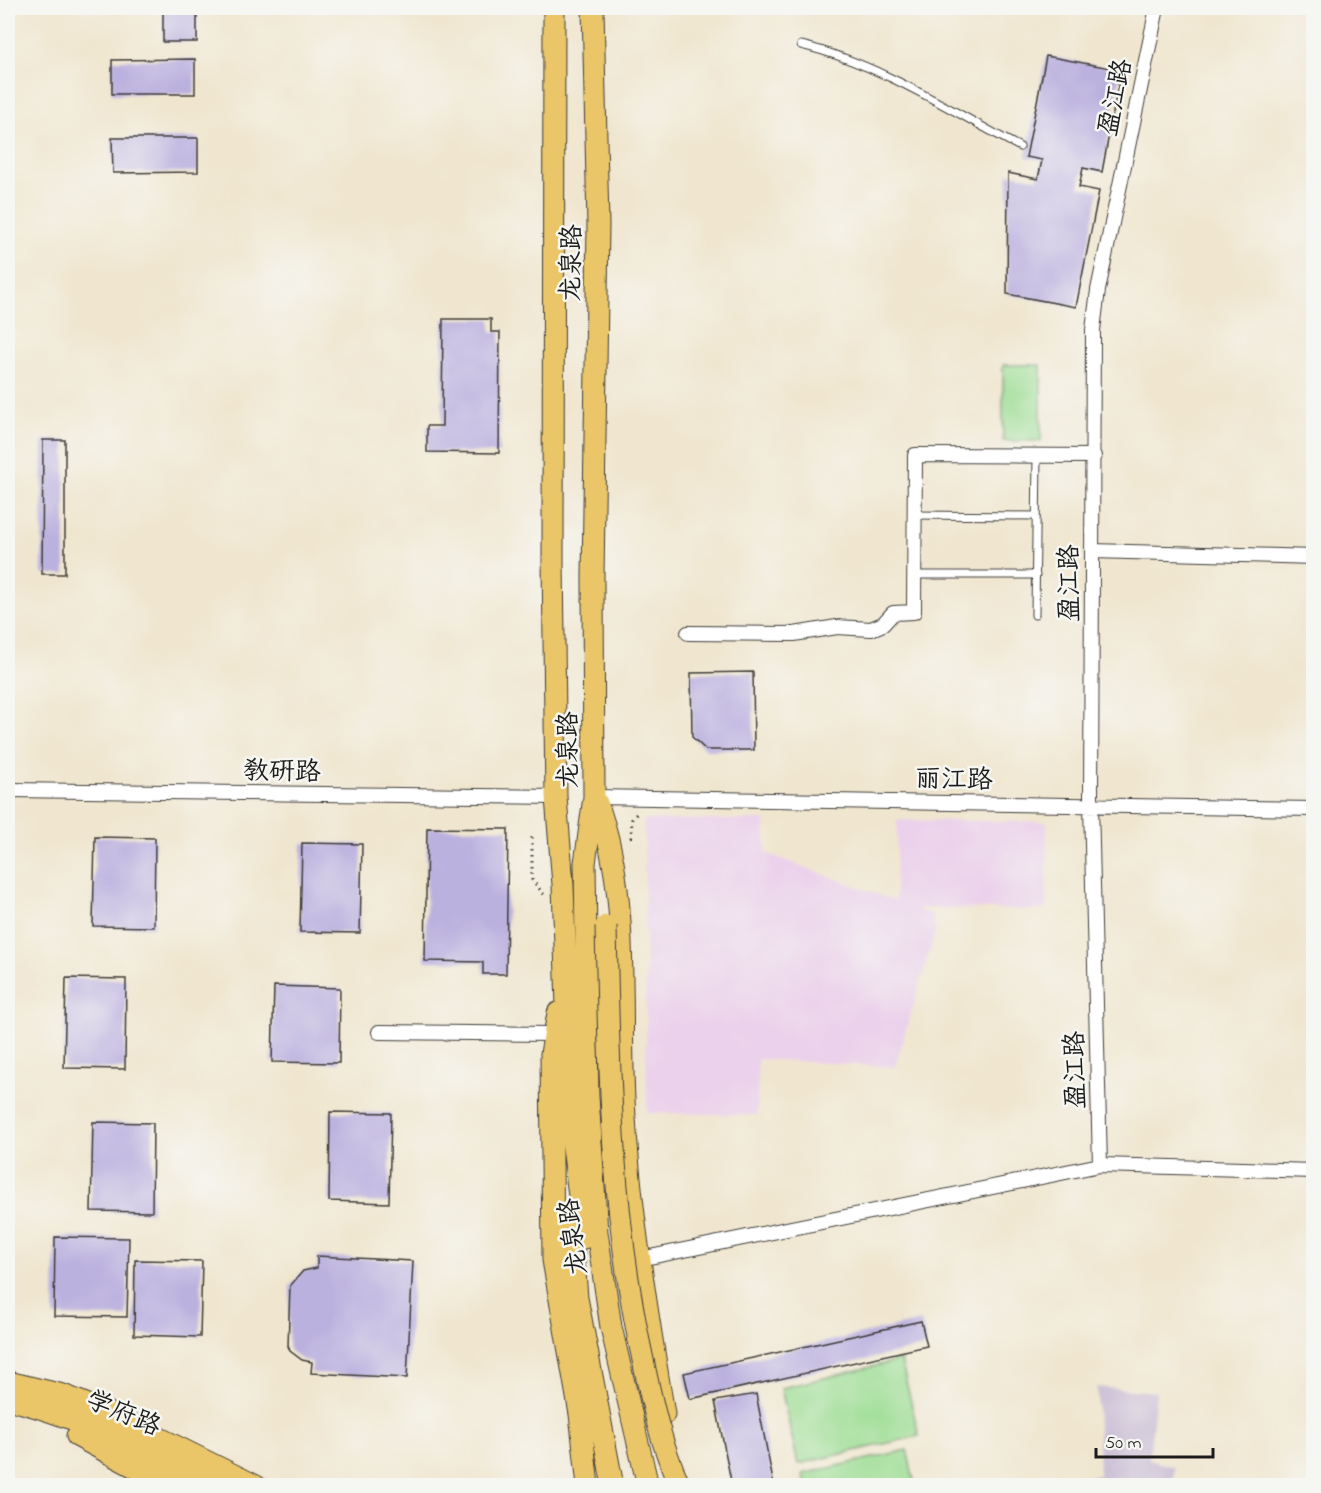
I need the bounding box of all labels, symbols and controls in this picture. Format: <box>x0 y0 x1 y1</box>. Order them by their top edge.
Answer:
street label: 盈江路 <box>1090 56 1144 140</box>
street label: 龙泉路 <box>553 224 593 302</box>
street label: 盈江路 <box>1052 544 1090 622</box>
street label: 龙泉路 <box>551 711 589 789</box>
street label: 教研路 <box>243 753 321 793</box>
street label: 丽江路 <box>915 761 993 801</box>
street label: 盈江路 <box>1057 1031 1097 1109</box>
street label: 龙泉路 <box>551 1196 599 1278</box>
street label: 学府路 <box>79 1382 166 1447</box>
scale bar <box>1096 1421 1213 1459</box>
text: 50 m <box>1105 1431 1142 1457</box>

